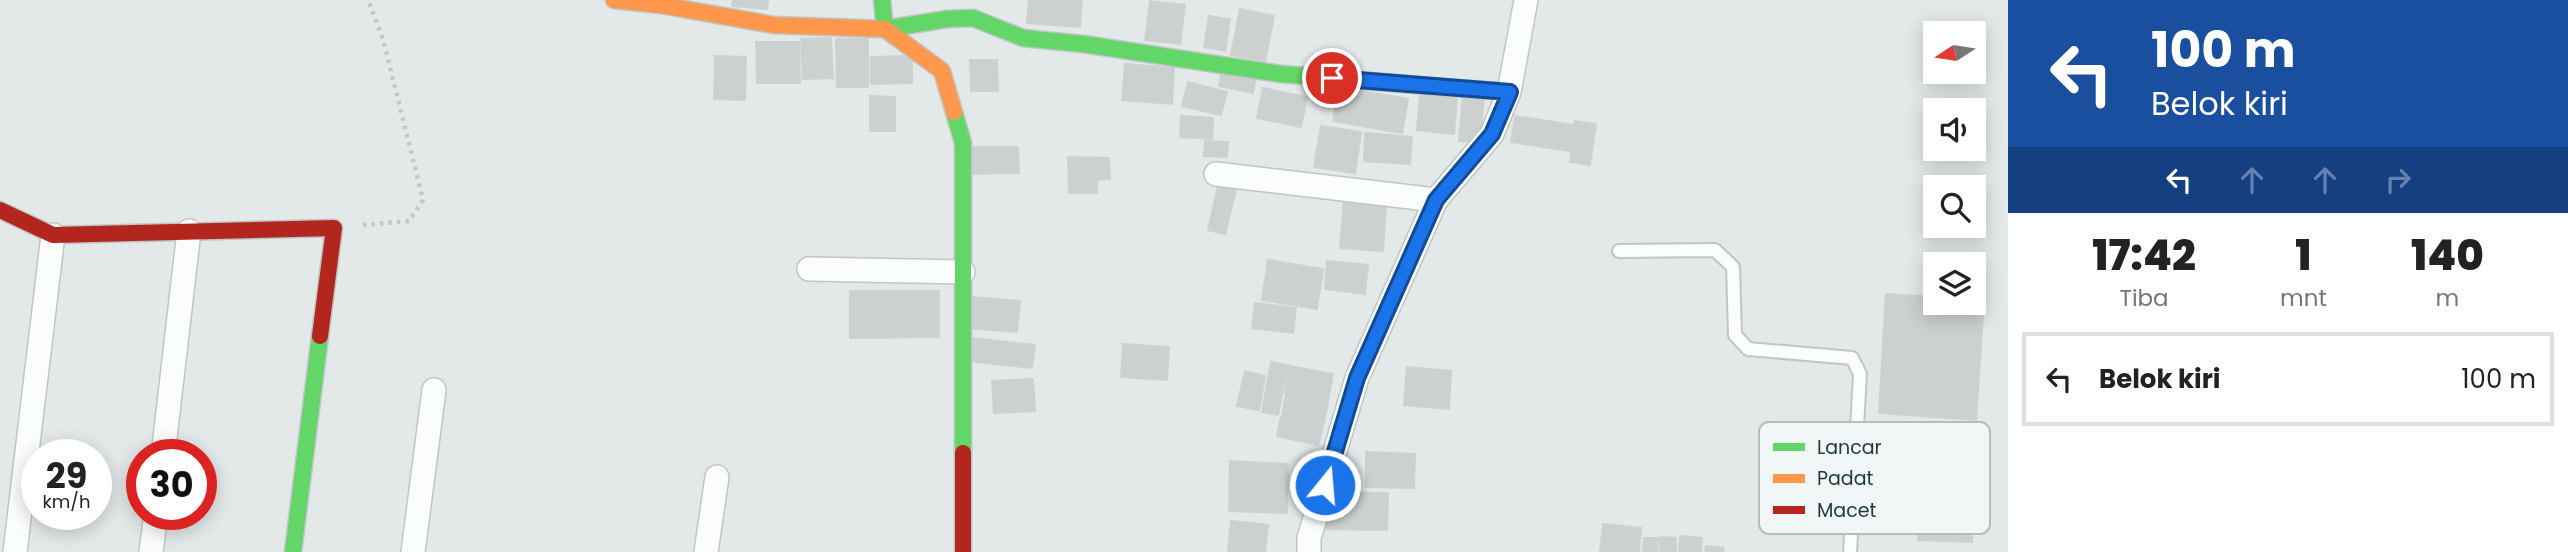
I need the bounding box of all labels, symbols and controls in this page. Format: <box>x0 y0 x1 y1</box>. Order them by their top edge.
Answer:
text: 100 m <box>2151 16 2296 84</box>
north arrow <box>1923 21 1986 84</box>
map controls <box>1923 21 1986 315</box>
icon: left <box>2036 28 2127 119</box>
pin <box>1302 48 1362 108</box>
icon: arrive <box>1313 59 1351 97</box>
text: Belok kiri <box>2151 81 2288 126</box>
button: sound <box>1923 98 1986 161</box>
icon: left <box>2160 161 2198 199</box>
icon: ahead <box>2233 161 2271 199</box>
icon: ahead <box>2306 161 2344 199</box>
icon: right <box>2379 161 2417 199</box>
button: search <box>1923 175 1986 238</box>
text: 17:42 <box>2092 226 2196 285</box>
text: 1 <box>2295 226 2312 285</box>
text: 140 <box>2411 226 2484 285</box>
button: layers <box>1923 252 1986 315</box>
text: Tiba <box>2119 282 2169 314</box>
text: mnt <box>2280 282 2327 314</box>
text: m <box>2436 282 2459 314</box>
icon: left <box>2040 360 2078 398</box>
text: Belok kiri <box>2099 361 2221 397</box>
text: 100 m <box>2461 361 2536 397</box>
legend <box>1759 422 1990 534</box>
text: Lancar <box>1817 434 1882 461</box>
speed limit sign: 30 <box>126 439 217 530</box>
position arrow <box>1288 448 1362 522</box>
text: 29 <box>46 451 87 500</box>
text: Padat <box>1817 465 1874 492</box>
text: km/h <box>43 489 90 514</box>
text: Macet <box>1817 497 1877 524</box>

